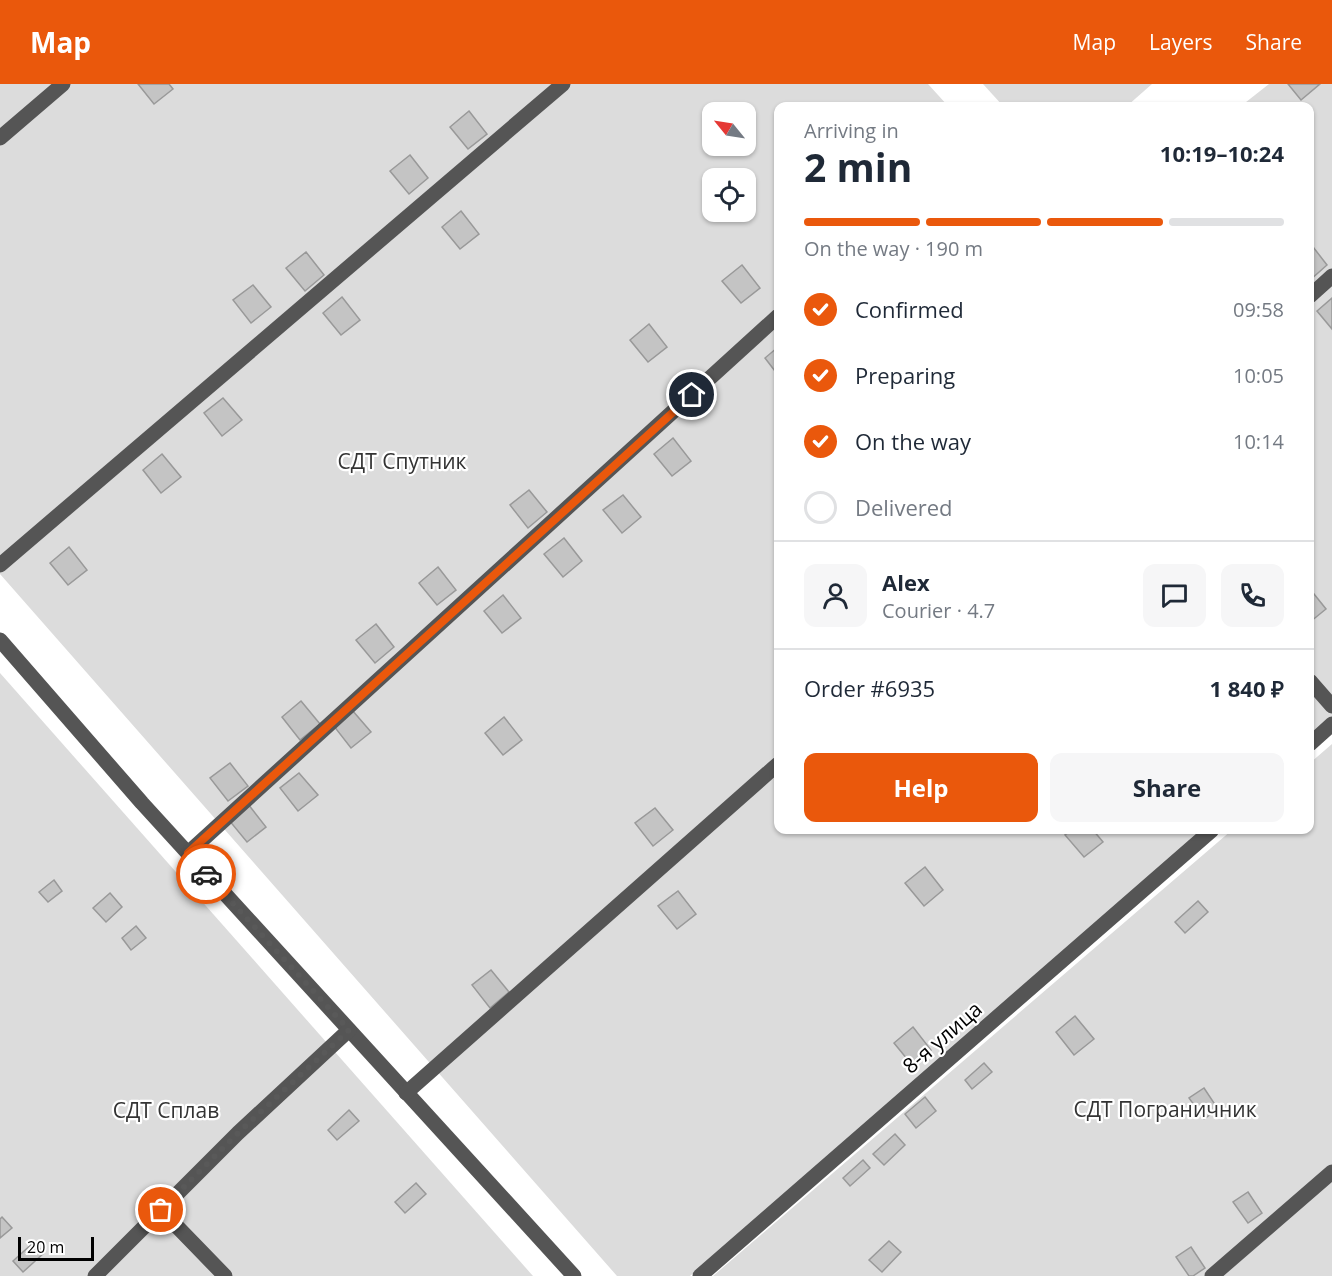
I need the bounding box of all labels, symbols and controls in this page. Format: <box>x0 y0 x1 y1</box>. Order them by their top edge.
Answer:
text: Map <box>30 23 91 61</box>
text: Map <box>1073 28 1116 56</box>
text: Layers <box>1149 28 1213 56</box>
text: Share <box>1246 28 1302 56</box>
north arrow <box>702 102 756 156</box>
map controls <box>702 102 756 222</box>
text: Arriving in <box>804 117 899 144</box>
text: 10:19–10:24 <box>1160 138 1284 168</box>
text: 2 min <box>804 140 912 193</box>
button: locate <box>702 168 756 222</box>
text: On the way · 190 m <box>804 235 983 262</box>
icon: check <box>804 293 837 326</box>
text: Confirmed <box>855 294 964 324</box>
text: 09:58 <box>1233 296 1284 323</box>
icon: check <box>804 359 837 392</box>
text: Preparing <box>855 360 955 390</box>
text: 10:05 <box>1233 362 1284 389</box>
pin <box>666 369 717 420</box>
icon: home <box>675 378 708 411</box>
icon: check <box>804 425 837 458</box>
text: On the way <box>855 426 971 456</box>
text: 10:14 <box>1233 428 1284 455</box>
park label: СДТ Спутник <box>338 447 467 475</box>
text: Delivered <box>855 492 953 522</box>
button: person <box>804 564 867 627</box>
button: chat <box>1143 564 1206 627</box>
button: phone <box>1221 564 1284 627</box>
text: Alex <box>882 567 930 597</box>
text: Courier · 4.7 <box>882 597 995 624</box>
text: Order #6935 <box>804 673 935 703</box>
text: 1 840 ₽ <box>1209 673 1284 703</box>
button: Help <box>804 753 1038 822</box>
button: Share <box>1050 753 1284 822</box>
courier <box>176 844 236 904</box>
icon: car <box>190 858 223 891</box>
street label: 8-я улица <box>896 995 988 1079</box>
park label: СДТ Пограничник <box>1074 1095 1257 1123</box>
park label: СДТ Сплав <box>113 1096 219 1124</box>
pin <box>135 1184 186 1235</box>
icon: bag <box>144 1193 177 1226</box>
scale bar <box>18 1234 94 1262</box>
text: 20 m <box>27 1236 64 1258</box>

